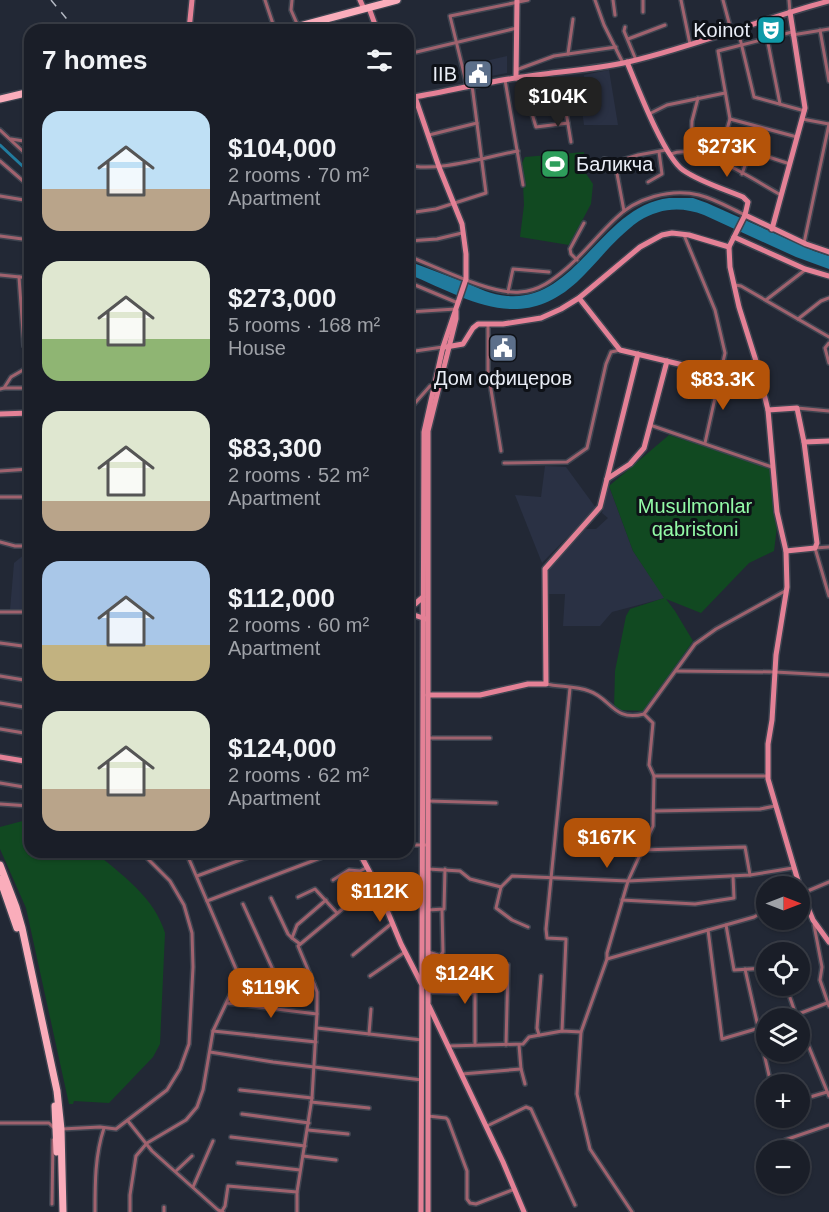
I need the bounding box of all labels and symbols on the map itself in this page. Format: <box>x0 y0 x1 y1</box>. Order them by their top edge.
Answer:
theatre icon: Koinot <box>755 14 787 46</box>
place label: Koinot <box>693 19 750 41</box>
public building icon: IIB <box>462 58 494 90</box>
place label: IIB <box>433 63 457 85</box>
pin: $104K <box>516 77 600 128</box>
pin: $273K <box>685 127 769 178</box>
sports icon: Баликча <box>539 148 571 180</box>
place label: Баликча <box>576 153 654 175</box>
public building icon: Дом офицеров <box>487 332 519 364</box>
pin: $83.3K <box>674 360 772 411</box>
place label: Дом офицеров <box>434 367 572 389</box>
park label: Musulmonlar qabristoni <box>638 495 753 540</box>
pin: $167K <box>565 818 649 869</box>
pin: $112K <box>338 872 422 923</box>
north arrow <box>756 876 810 930</box>
pin: $124K <box>423 954 507 1005</box>
pin: $119K <box>229 968 313 1019</box>

